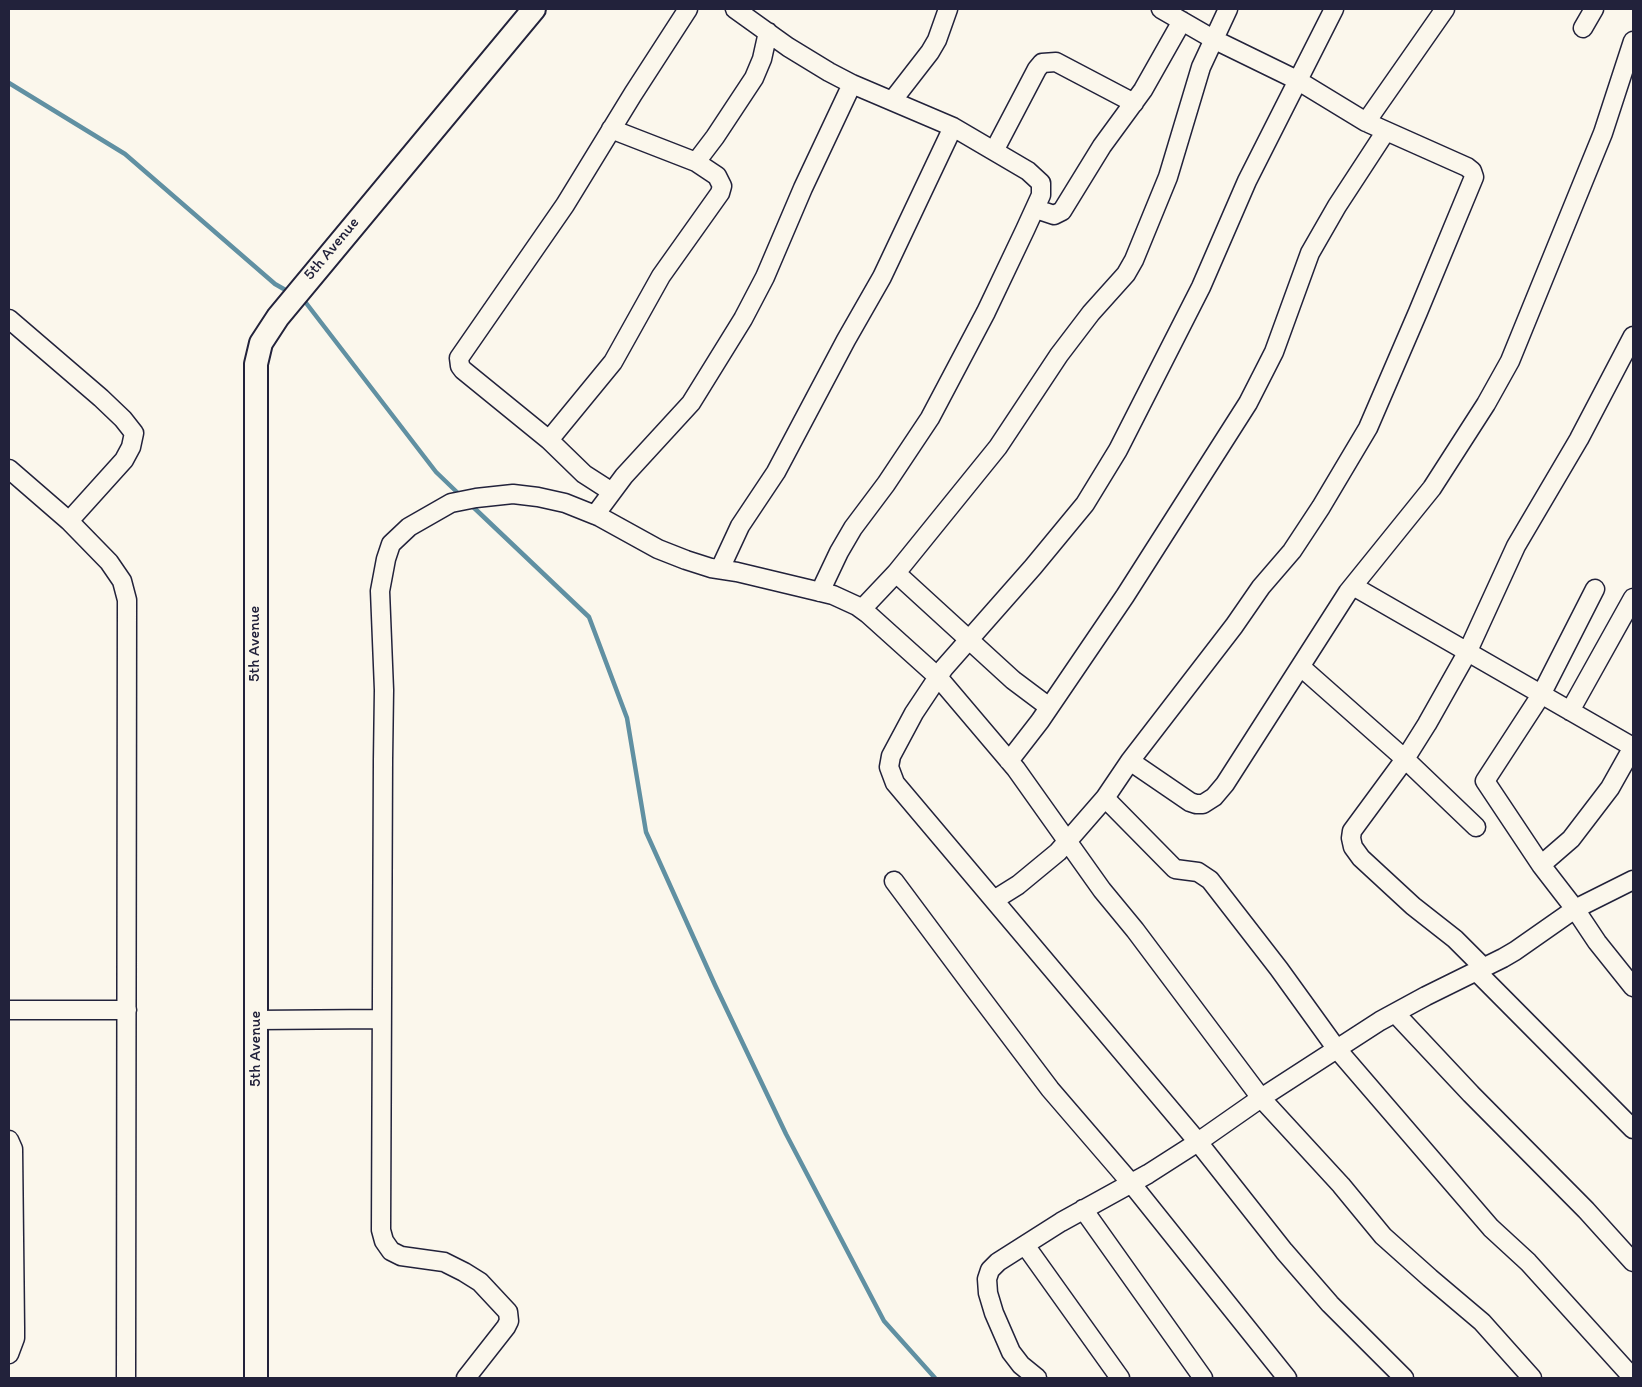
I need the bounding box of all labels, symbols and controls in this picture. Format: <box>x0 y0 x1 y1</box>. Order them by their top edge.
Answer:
street label: 5th Avenue <box>300 214 364 284</box>
street label: 5th Avenue <box>245 606 265 682</box>
street label: 5th Avenue <box>246 1011 266 1087</box>

